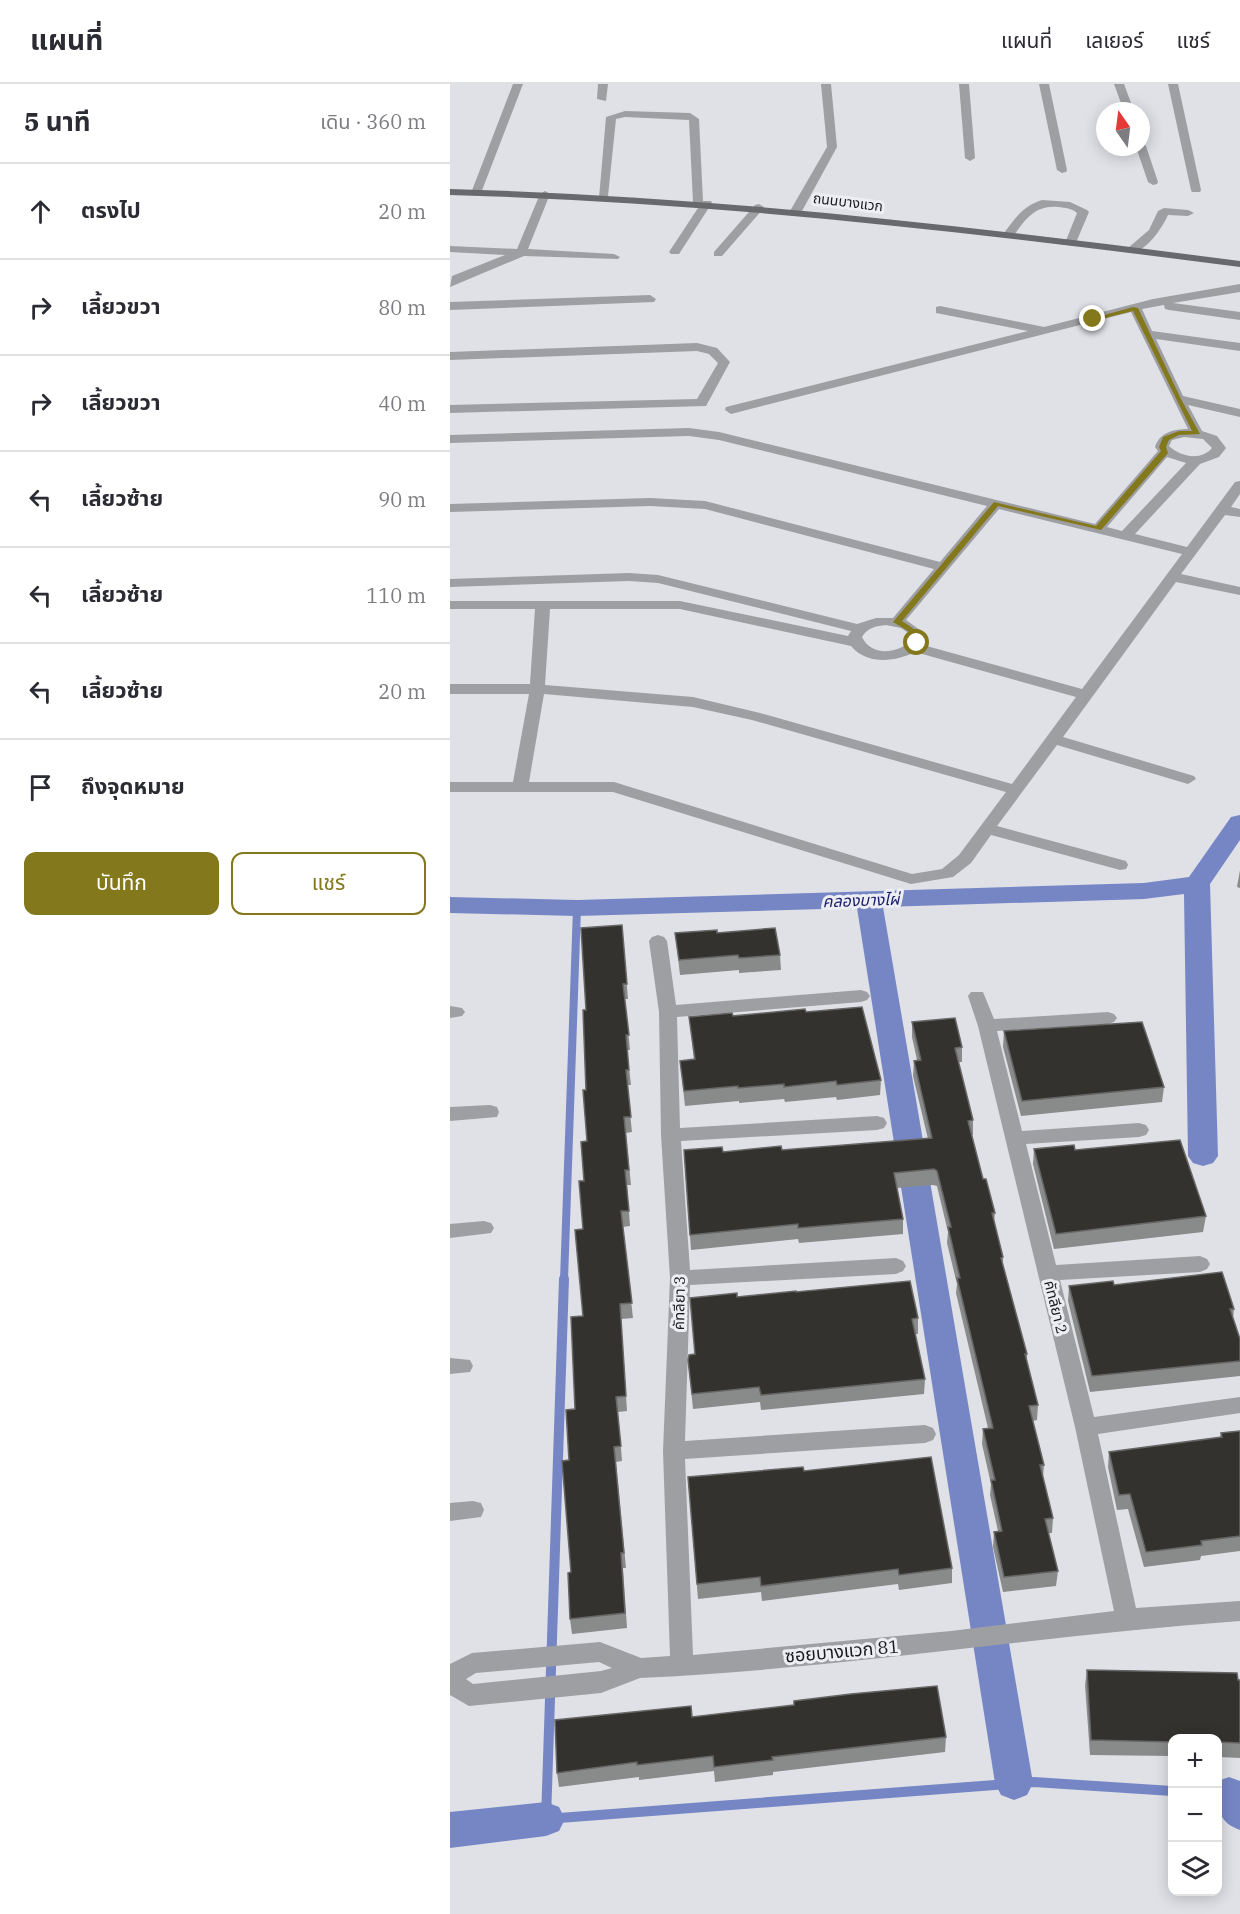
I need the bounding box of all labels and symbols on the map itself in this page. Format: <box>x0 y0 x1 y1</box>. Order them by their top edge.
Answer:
north arrow <box>1096 102 1150 156</box>
street label: ถนนบางแวก <box>812 189 884 215</box>
route end <box>1079 305 1105 331</box>
route start <box>903 629 929 655</box>
water label: คลองบางไผ่ <box>822 889 902 911</box>
street label: คัทลียา 3 <box>669 1276 689 1330</box>
street label: คัทลียา 2 <box>1040 1278 1072 1336</box>
street label: ซอยบางแวก 81 <box>784 1635 900 1667</box>

